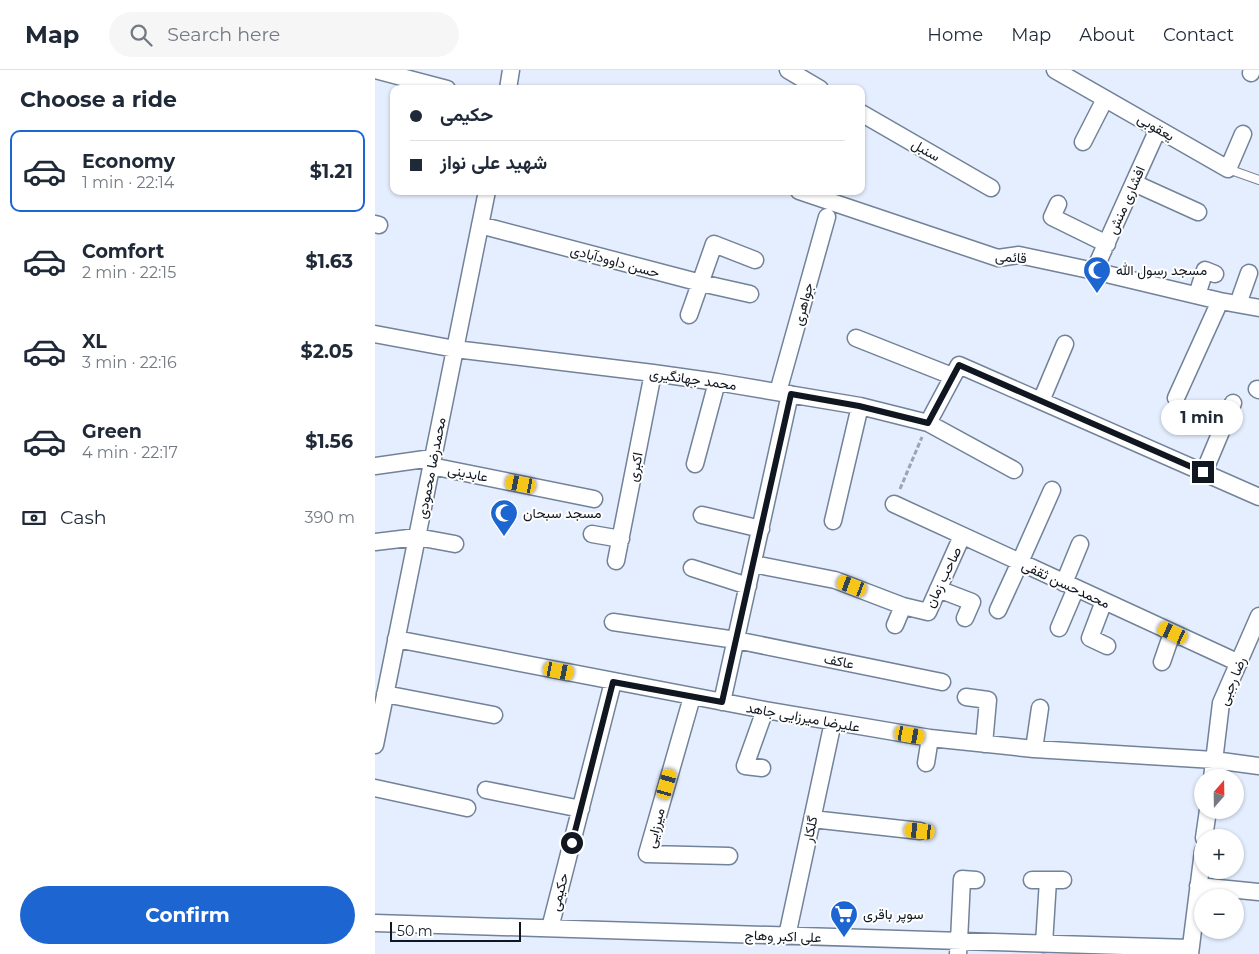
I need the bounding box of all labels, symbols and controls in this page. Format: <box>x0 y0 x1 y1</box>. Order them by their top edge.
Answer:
search box <box>109 12 459 57</box>
text: Map <box>25 20 79 49</box>
icon: search <box>127 21 155 49</box>
text: Search here <box>167 23 280 46</box>
text: Home <box>927 24 983 46</box>
text: Map <box>1011 24 1051 46</box>
text: About <box>1079 24 1135 46</box>
text: Contact <box>1163 24 1234 46</box>
text: Choose a ride <box>20 86 177 113</box>
text: حکیمی <box>440 103 493 126</box>
street label: یعقوبی <box>1134 109 1178 145</box>
street label: سنبل <box>909 135 943 165</box>
icon: car <box>22 149 67 194</box>
text: Economy <box>82 150 175 173</box>
text: شهید علی نواز <box>440 151 547 174</box>
text: $1.21 <box>310 160 353 183</box>
street label: افشاری منش <box>1103 163 1149 237</box>
text: 1 min · 22:14 <box>82 173 174 192</box>
icon: car <box>22 239 67 284</box>
text: Comfort <box>82 240 164 263</box>
street label: حسن داوودآبادی <box>568 240 662 282</box>
street label: قائمی <box>995 247 1027 267</box>
text: $1.63 <box>306 250 353 273</box>
mosque icon: مسجد رسول الله <box>1082 255 1112 294</box>
place label: مسجد رسول الله <box>1116 261 1207 280</box>
text: 2 min · 22:15 <box>82 263 176 282</box>
street label: جواهری <box>789 280 817 328</box>
icon: car <box>22 329 67 374</box>
text: XL <box>82 330 107 353</box>
text: $2.05 <box>301 340 353 363</box>
text: 3 min · 22:16 <box>82 353 177 372</box>
street label: محمد جهانگیری <box>648 364 738 394</box>
callout: 1 min <box>1162 400 1244 434</box>
text: 1 min <box>1180 408 1224 427</box>
street label: محمدرضا محمودی <box>412 416 450 520</box>
icon: car <box>22 419 67 464</box>
text: Green <box>82 420 142 443</box>
text: $1.56 <box>305 430 353 453</box>
text: 4 min · 22:17 <box>82 443 178 462</box>
street label: اکبری <box>623 451 647 483</box>
street label: عابدینی <box>446 460 490 486</box>
route end <box>1192 461 1214 483</box>
car <box>504 474 537 494</box>
mosque icon: مسجد سبحان <box>489 498 519 537</box>
icon: cash <box>20 504 48 532</box>
place label: مسجد سبحان <box>523 504 602 522</box>
text: Cash <box>60 506 107 529</box>
text: 390 m <box>304 508 355 527</box>
street label: صاحب زمان <box>921 543 966 610</box>
street label: محمدحسن ثقفی <box>1019 556 1113 612</box>
car <box>835 574 868 598</box>
car <box>1156 620 1189 646</box>
street label: عاکف <box>822 649 856 673</box>
street label: رضا رجبی <box>1214 654 1250 708</box>
car <box>542 661 575 681</box>
street label: علیرضا میرزایی جاهد <box>745 698 861 736</box>
car <box>893 725 926 745</box>
car <box>655 768 678 800</box>
north arrow <box>1194 769 1244 819</box>
map controls <box>1194 769 1244 939</box>
street label: میرزایی <box>641 806 669 850</box>
street label: گلکار <box>798 814 822 845</box>
car <box>904 822 935 840</box>
button: + <box>1194 829 1244 879</box>
route start <box>561 832 583 854</box>
street label: حکیمی <box>546 871 572 913</box>
button: Confirm <box>20 886 355 944</box>
button: − <box>1194 889 1244 939</box>
supermarket icon: سوپر باقری <box>829 899 859 938</box>
place label: سوپر باقری <box>863 905 924 924</box>
scale bar <box>390 919 521 942</box>
text: 50 m <box>397 922 433 940</box>
street label: علی اکبر وهاج <box>744 926 822 948</box>

